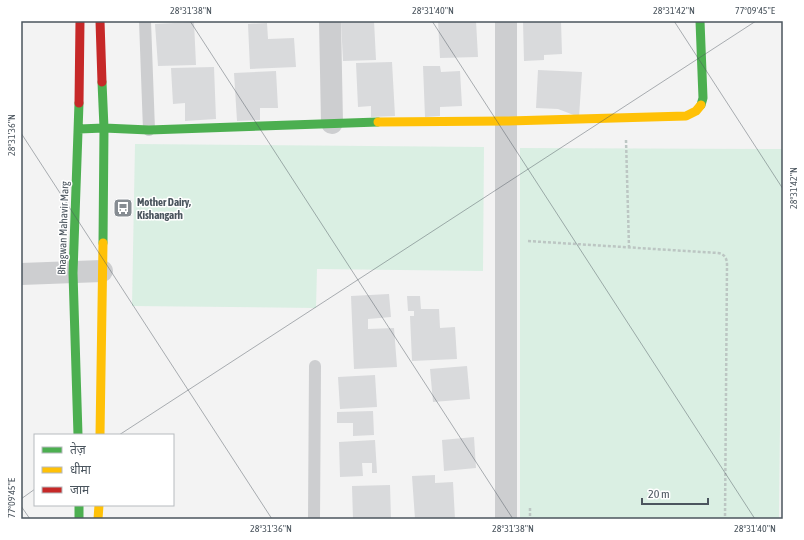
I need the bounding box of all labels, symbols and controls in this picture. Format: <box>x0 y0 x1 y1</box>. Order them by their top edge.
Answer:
text: 28°31'38"N <box>170 5 212 16</box>
text: 28°31'40"N <box>412 5 454 16</box>
text: 28°31'42"N <box>653 5 695 16</box>
text: 77°09'45"E <box>735 5 776 16</box>
text: 28°31'36"N <box>6 114 17 156</box>
text: 28°31'42"N <box>788 167 799 209</box>
street label: Bhagwan Mahavir Marg <box>55 181 71 275</box>
place label: Mother Dairy, Kishangarh <box>137 196 191 221</box>
bus stop icon: Mother Dairy, Kishangarh <box>112 197 134 219</box>
legend <box>34 434 174 506</box>
text: तेज़ <box>70 442 87 457</box>
text: धीमा <box>70 462 92 477</box>
text: 77°09'45"E <box>6 477 17 518</box>
scale bar <box>642 480 708 506</box>
text: जाम <box>70 483 90 497</box>
text: 20 m <box>648 487 670 501</box>
text: 28°31'36"N <box>250 523 292 534</box>
text: 28°31'38"N <box>492 523 534 534</box>
text: 28°31'40"N <box>734 523 776 534</box>

